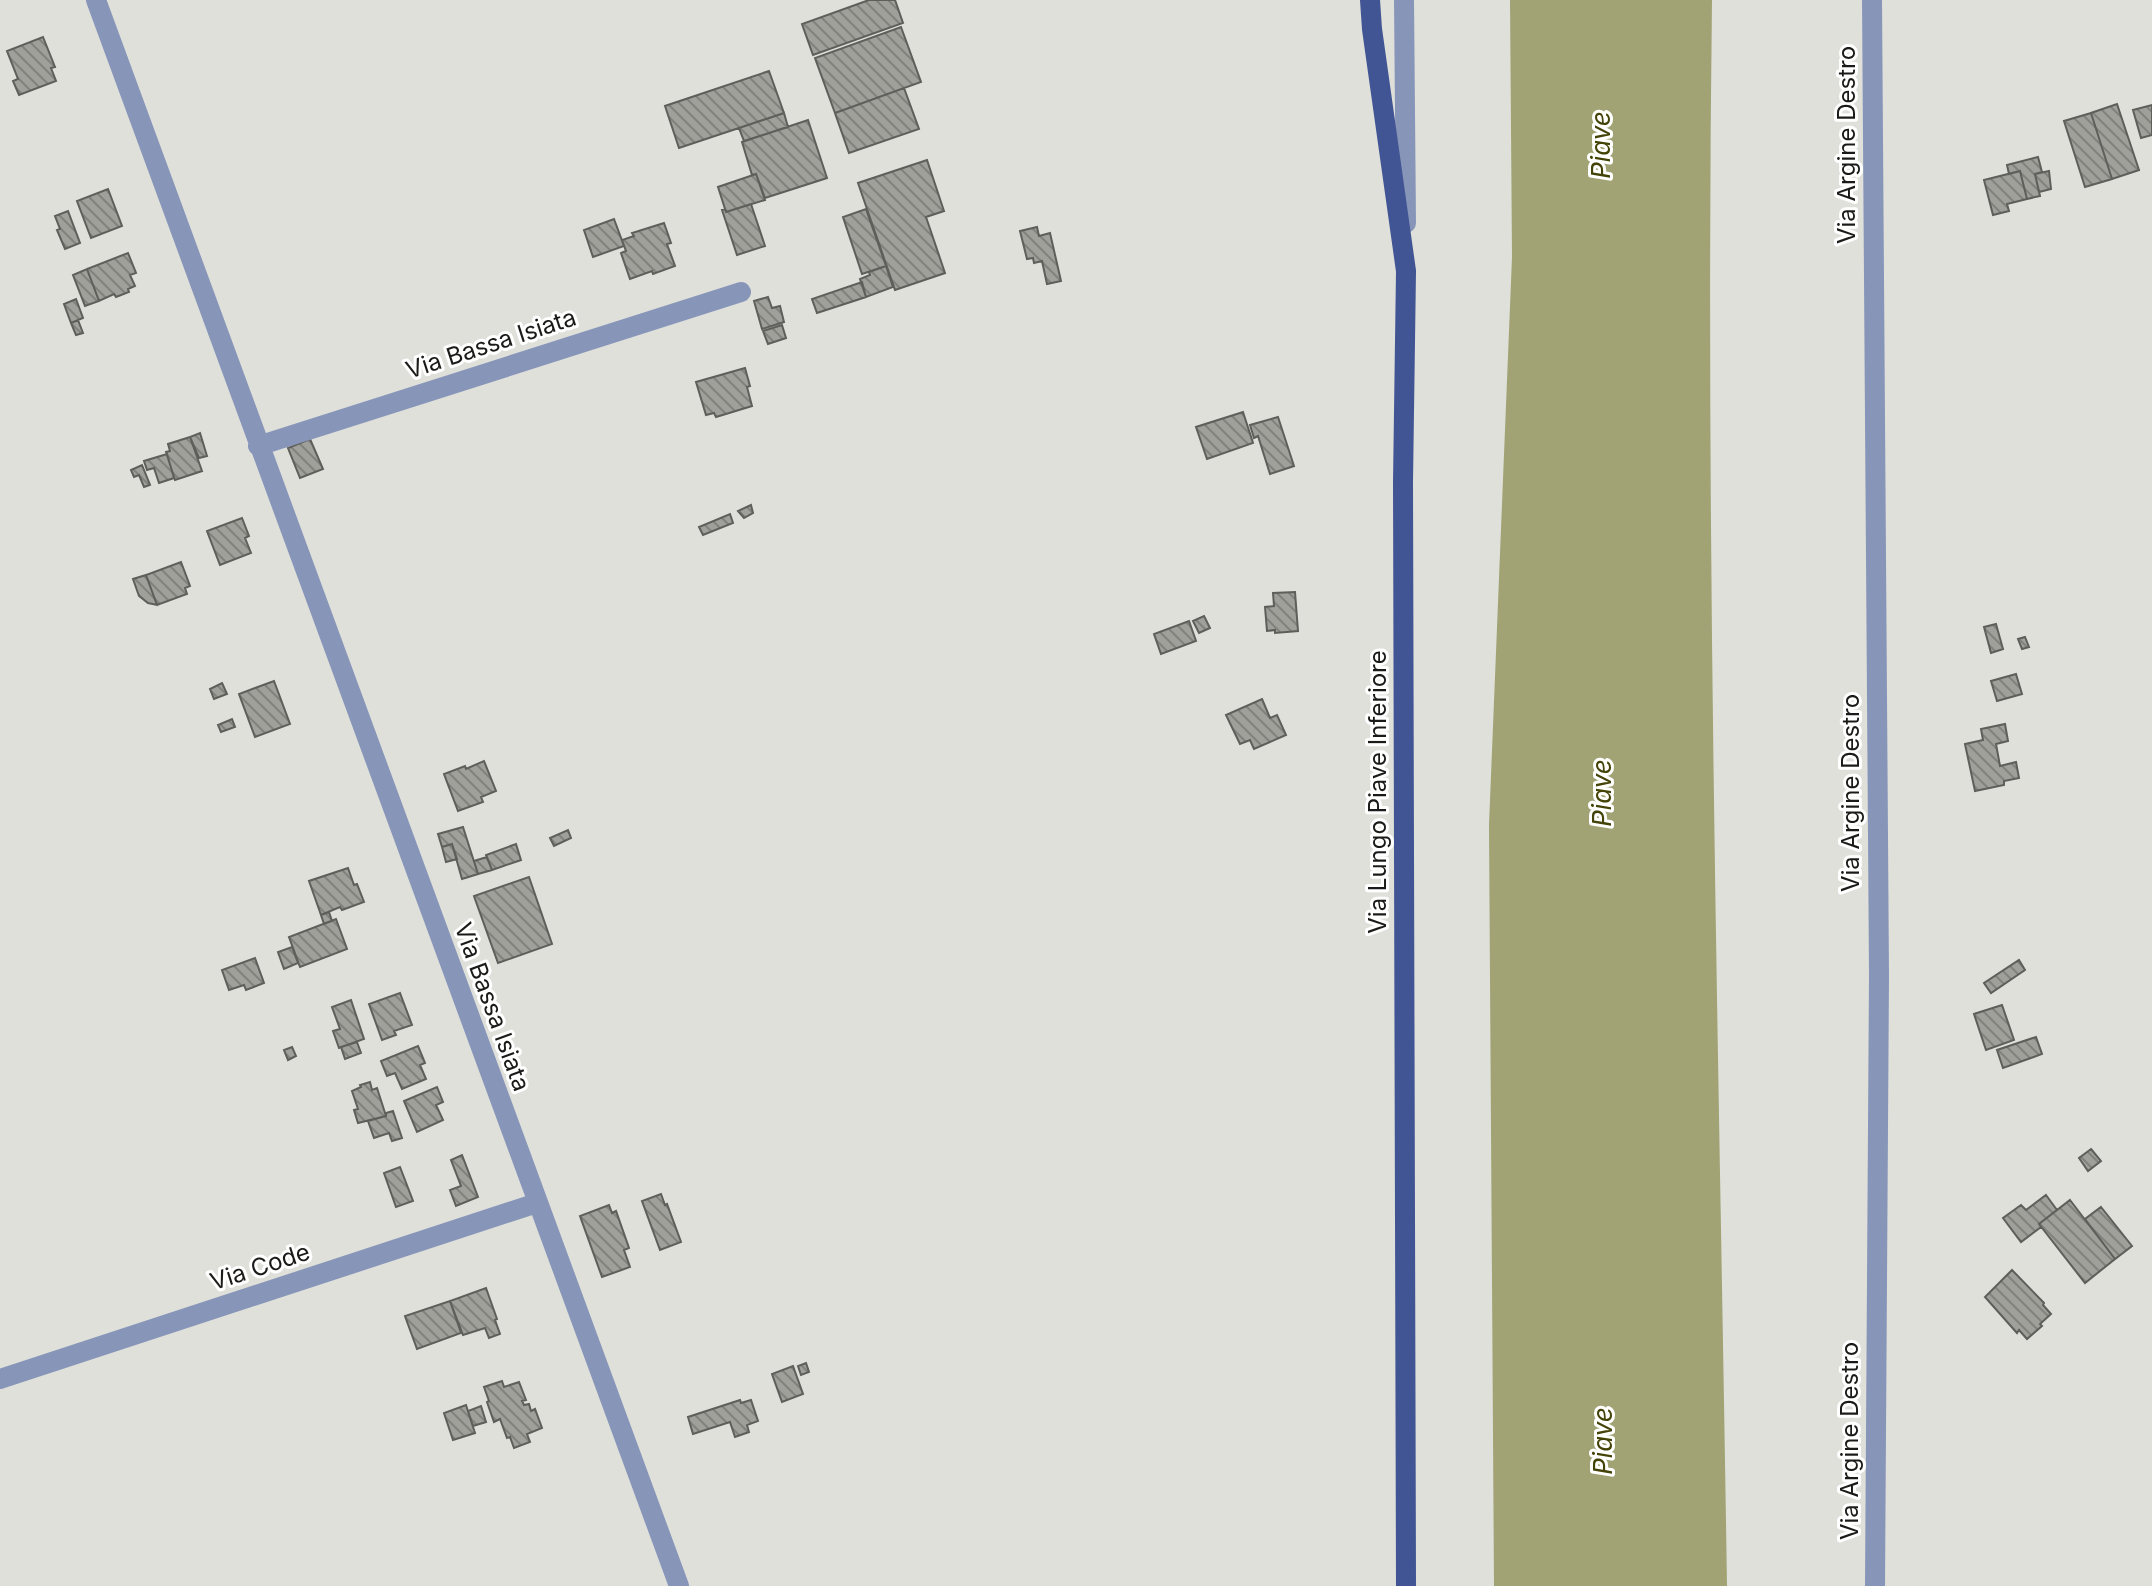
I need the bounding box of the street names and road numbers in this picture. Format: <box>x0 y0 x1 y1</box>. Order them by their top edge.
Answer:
street label: Via Argine Destro <box>1832 46 1861 244</box>
street label: Via Bassa Isiata <box>402 302 580 385</box>
street label: Via Lungo Piave Inferiore <box>1363 650 1392 934</box>
street label: Via Argine Destro <box>1836 694 1865 892</box>
street label: Via Bassa Isiata <box>449 919 536 1095</box>
street label: Via Code <box>206 1237 313 1296</box>
street label: Via Argine Destro <box>1835 1342 1864 1540</box>

